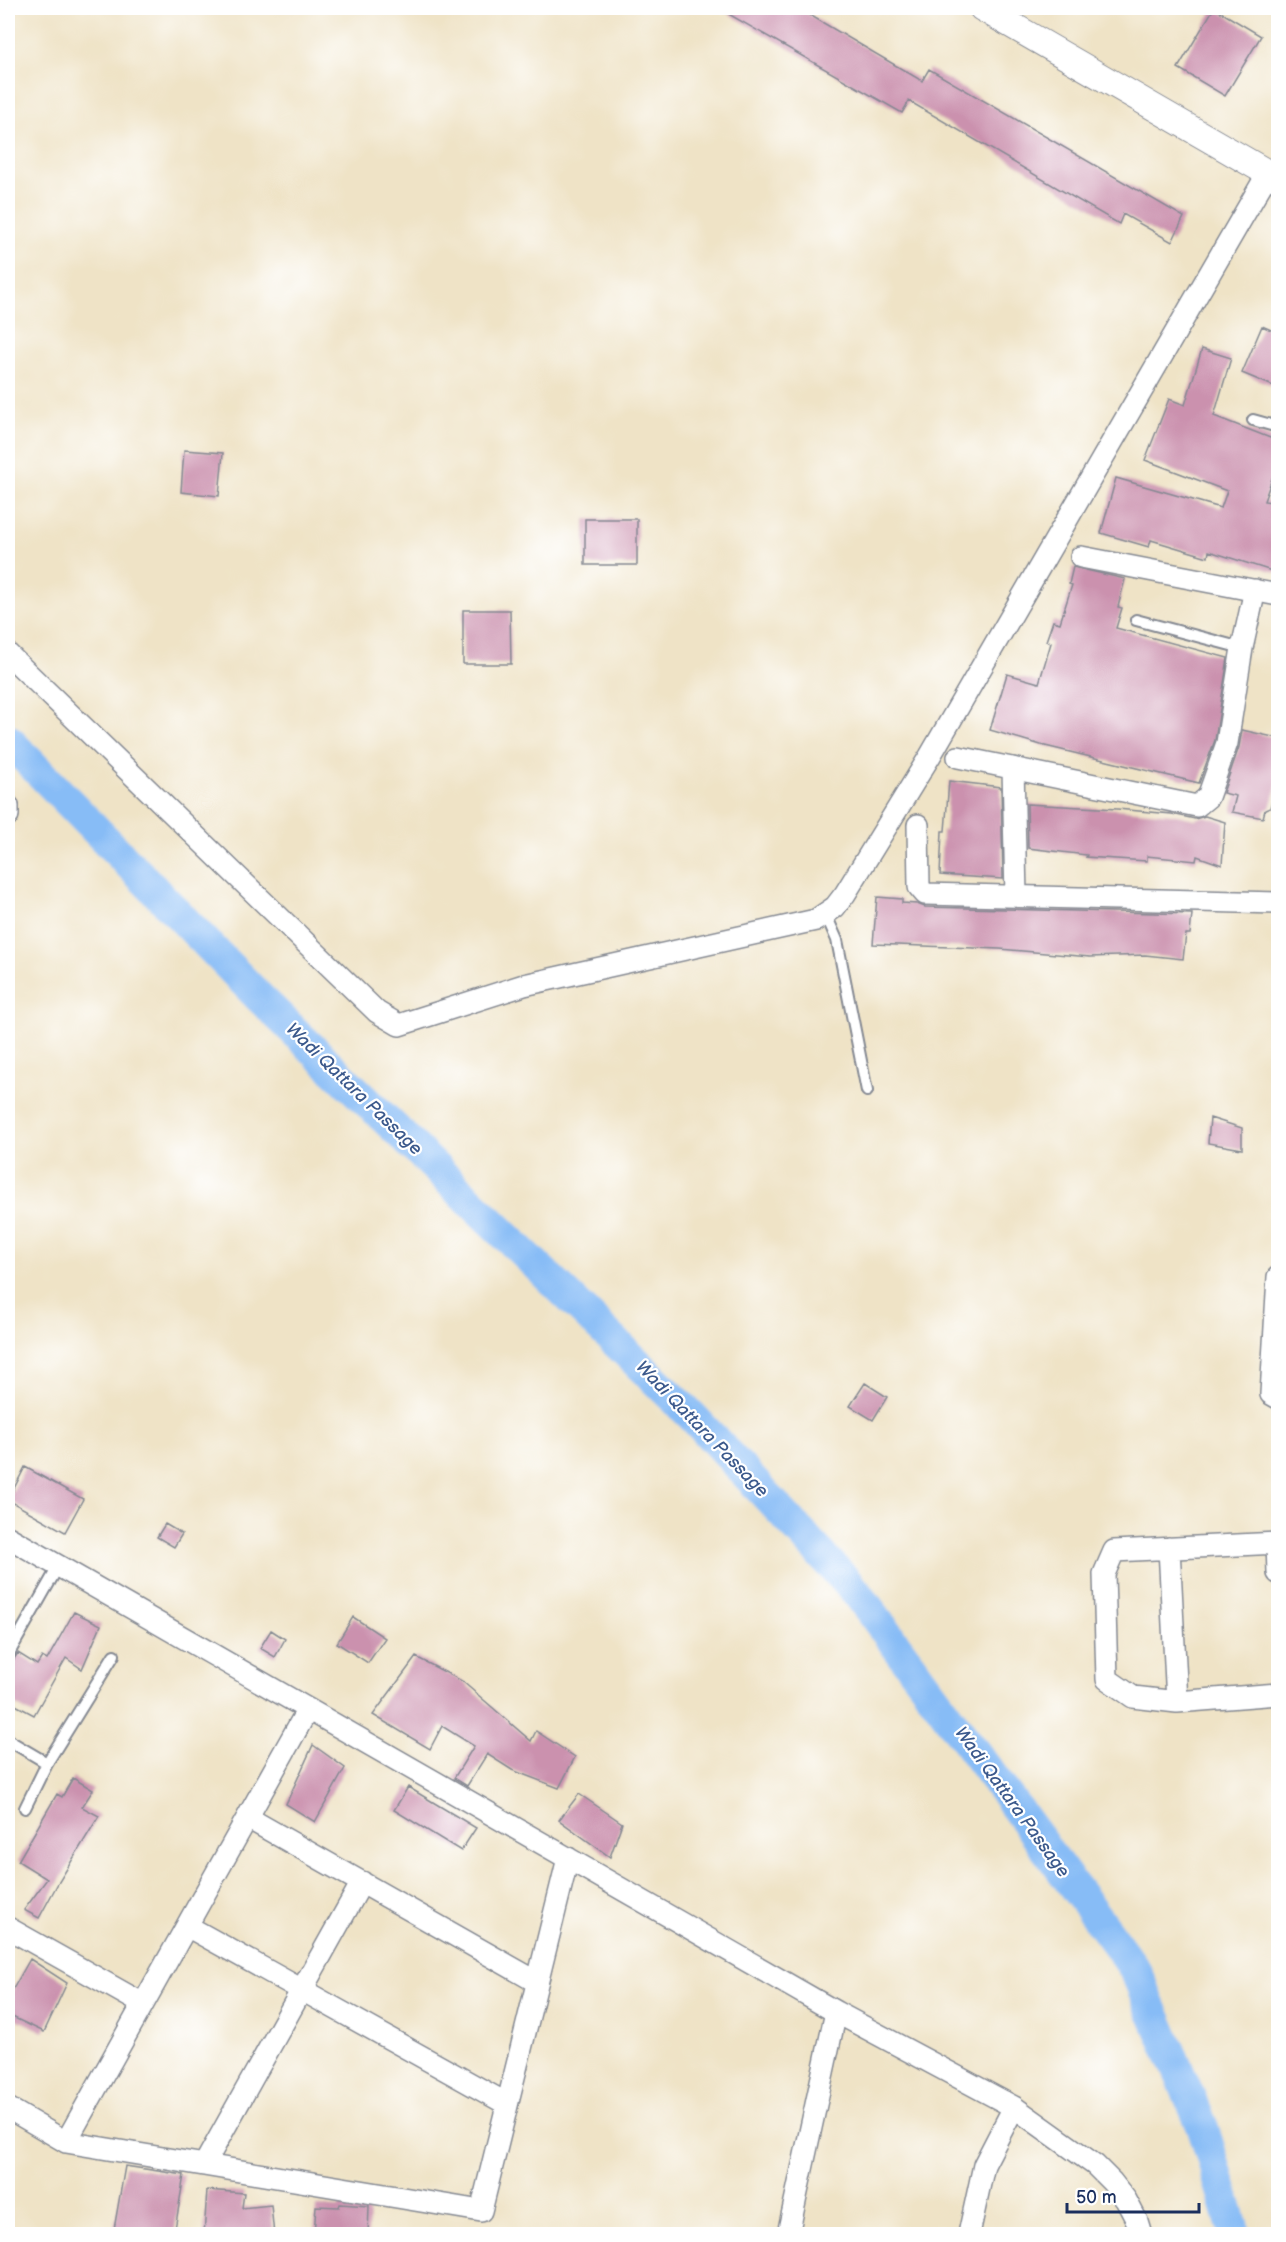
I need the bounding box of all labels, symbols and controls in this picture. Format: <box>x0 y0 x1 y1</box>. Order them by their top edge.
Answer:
water label: Wadi Qattara Passage <box>281 1018 427 1160</box>
water label: Wadi Qattara Passage <box>631 1356 773 1502</box>
water label: Wadi Qattara Passage <box>950 1722 1074 1882</box>
scale bar <box>1067 2176 1199 2214</box>
text: 50 m <box>1076 2187 1117 2208</box>

